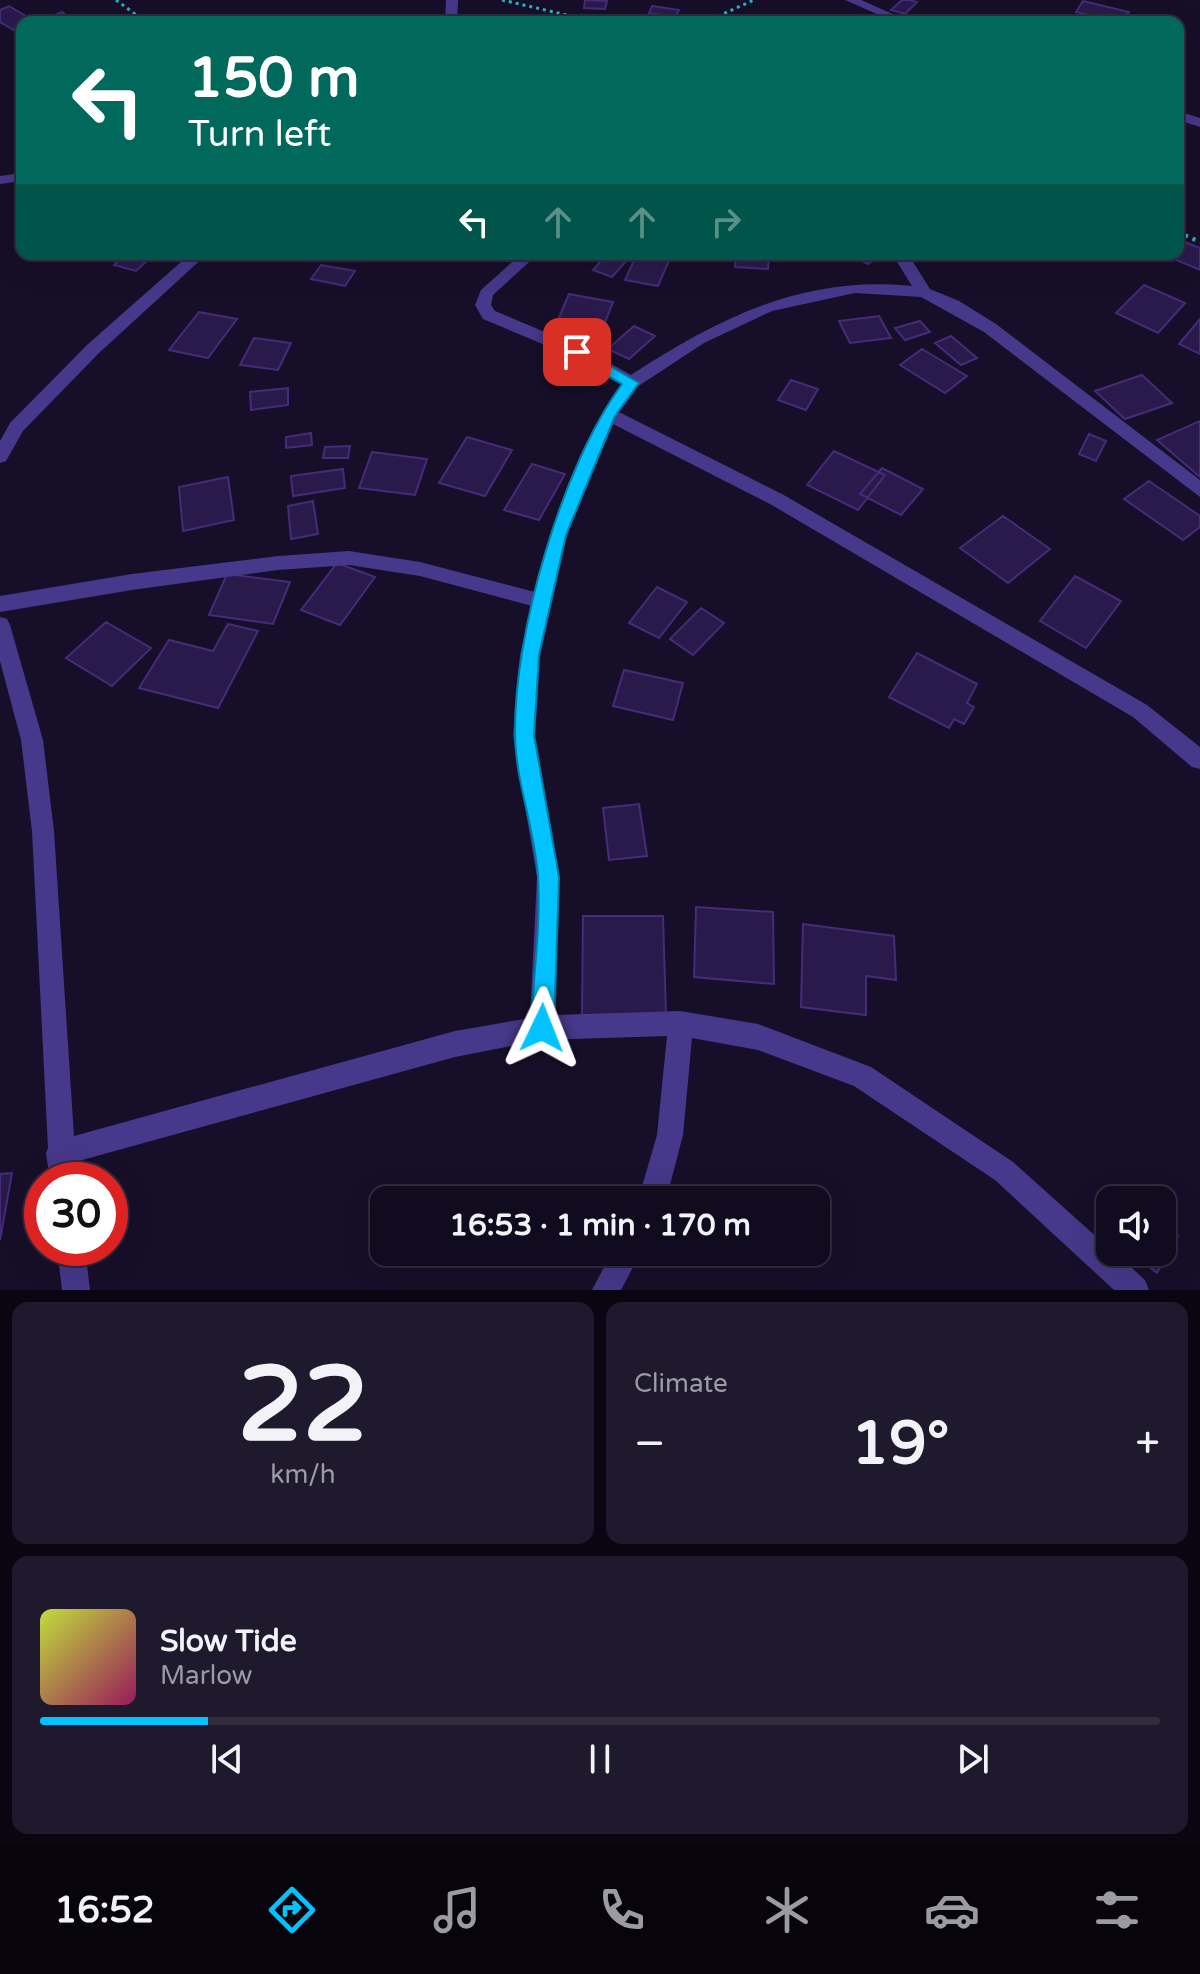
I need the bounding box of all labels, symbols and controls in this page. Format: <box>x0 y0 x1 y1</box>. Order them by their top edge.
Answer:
text: 150 m <box>188 45 359 112</box>
icon: left <box>56 48 160 152</box>
text: Turn left <box>188 113 331 156</box>
icon: left <box>452 200 496 244</box>
icon: ahead <box>536 200 580 244</box>
icon: ahead <box>620 200 664 244</box>
icon: right <box>704 200 748 244</box>
pin <box>543 318 611 386</box>
icon: arrive <box>555 330 599 374</box>
position arrow <box>500 986 584 1070</box>
speed limit sign: 30 <box>24 1162 128 1266</box>
map controls <box>1096 1186 1176 1266</box>
button: sound <box>1096 1186 1176 1266</box>
text: 16:53 · 1 min · 170 m <box>449 1207 751 1244</box>
text: 22 <box>238 1344 368 1469</box>
text: Climate <box>634 1368 728 1399</box>
text: 19° <box>851 1408 949 1480</box>
text: − <box>634 1418 665 1471</box>
text: + <box>1135 1418 1160 1471</box>
text: km/h <box>270 1459 336 1490</box>
text: Slow Tide <box>160 1623 297 1660</box>
text: Marlow <box>160 1660 252 1691</box>
icon: previous <box>205 1737 249 1781</box>
icon: pause <box>578 1737 622 1781</box>
icon: next <box>951 1737 995 1781</box>
icon: directions <box>264 1882 320 1938</box>
icon: music <box>429 1882 485 1938</box>
icon: phone <box>594 1882 650 1938</box>
icon: climate <box>759 1882 815 1938</box>
icon: car <box>924 1882 980 1938</box>
icon: filters <box>1089 1882 1145 1938</box>
text: 16:52 <box>55 1889 154 1932</box>

